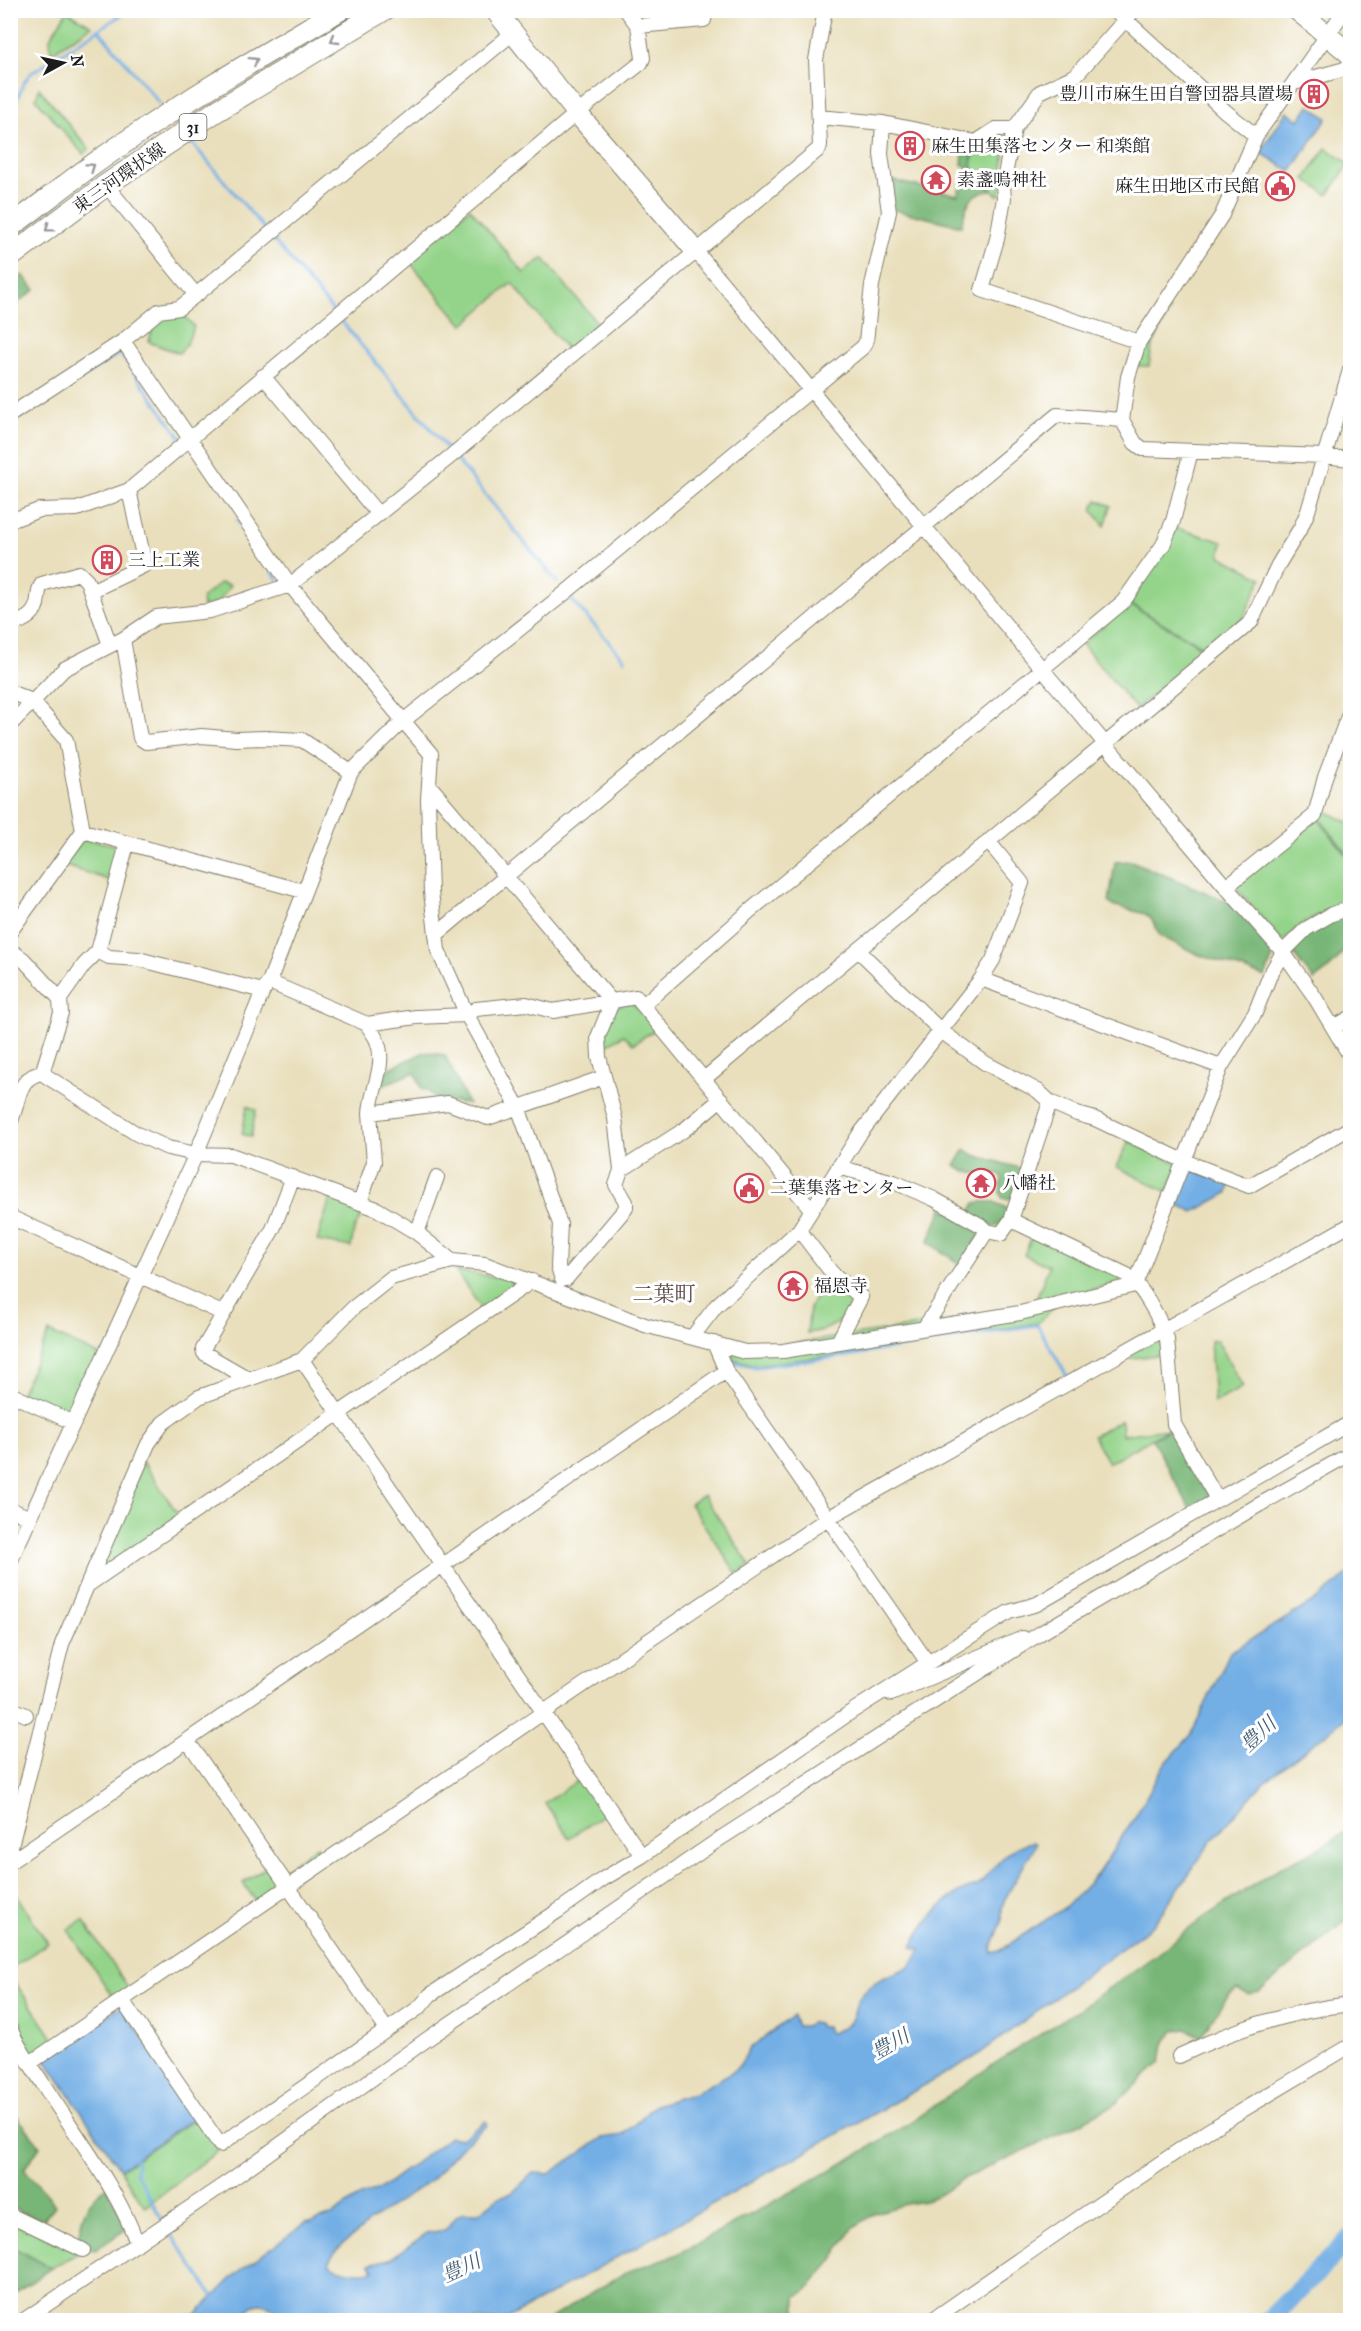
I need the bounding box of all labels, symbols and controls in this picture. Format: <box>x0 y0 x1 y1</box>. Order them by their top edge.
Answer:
north arrow <box>33 33 93 93</box>
one-way arrow <box>330 33 340 45</box>
text: N <box>67 54 88 69</box>
one-way arrow <box>248 57 259 68</box>
building icon: 豊川市麻生田自警団器具置場 <box>1298 78 1330 110</box>
place label: 豊川市麻生田自警団器具置場 <box>1059 84 1293 105</box>
road number: 31 <box>180 114 206 140</box>
building icon: 麻生田集落センター 和楽館 <box>894 130 926 162</box>
place label: 麻生田集落センター 和楽館 <box>931 136 1150 157</box>
street label: 東三河環状線 <box>69 139 170 218</box>
one-way arrow <box>84 163 95 174</box>
temple icon: 素盞嗚神社 <box>920 164 952 196</box>
place label: 素盞嗚神社 <box>957 170 1047 191</box>
public building icon: 麻生田地区市民館 <box>1264 170 1296 202</box>
place label: 麻生田地区市民館 <box>1115 176 1259 197</box>
one-way arrow <box>44 221 55 232</box>
building icon: 三上工業 <box>91 544 123 576</box>
place label: 三上工業 <box>128 550 200 571</box>
temple icon: 八幡社 <box>965 1167 997 1199</box>
public building icon: 二葉集落センター <box>733 1172 765 1204</box>
place label: 八幡社 <box>1002 1173 1056 1194</box>
place label: 二葉集落センター <box>770 1178 913 1199</box>
temple icon: 福恩寺 <box>777 1270 809 1302</box>
place label: 福恩寺 <box>814 1276 868 1297</box>
district label: 二葉町 <box>633 1282 696 1306</box>
water label: 豊川 <box>1236 1711 1282 1756</box>
water label: 豊川 <box>867 2023 915 2064</box>
water label: 豊川 <box>438 2249 486 2287</box>

